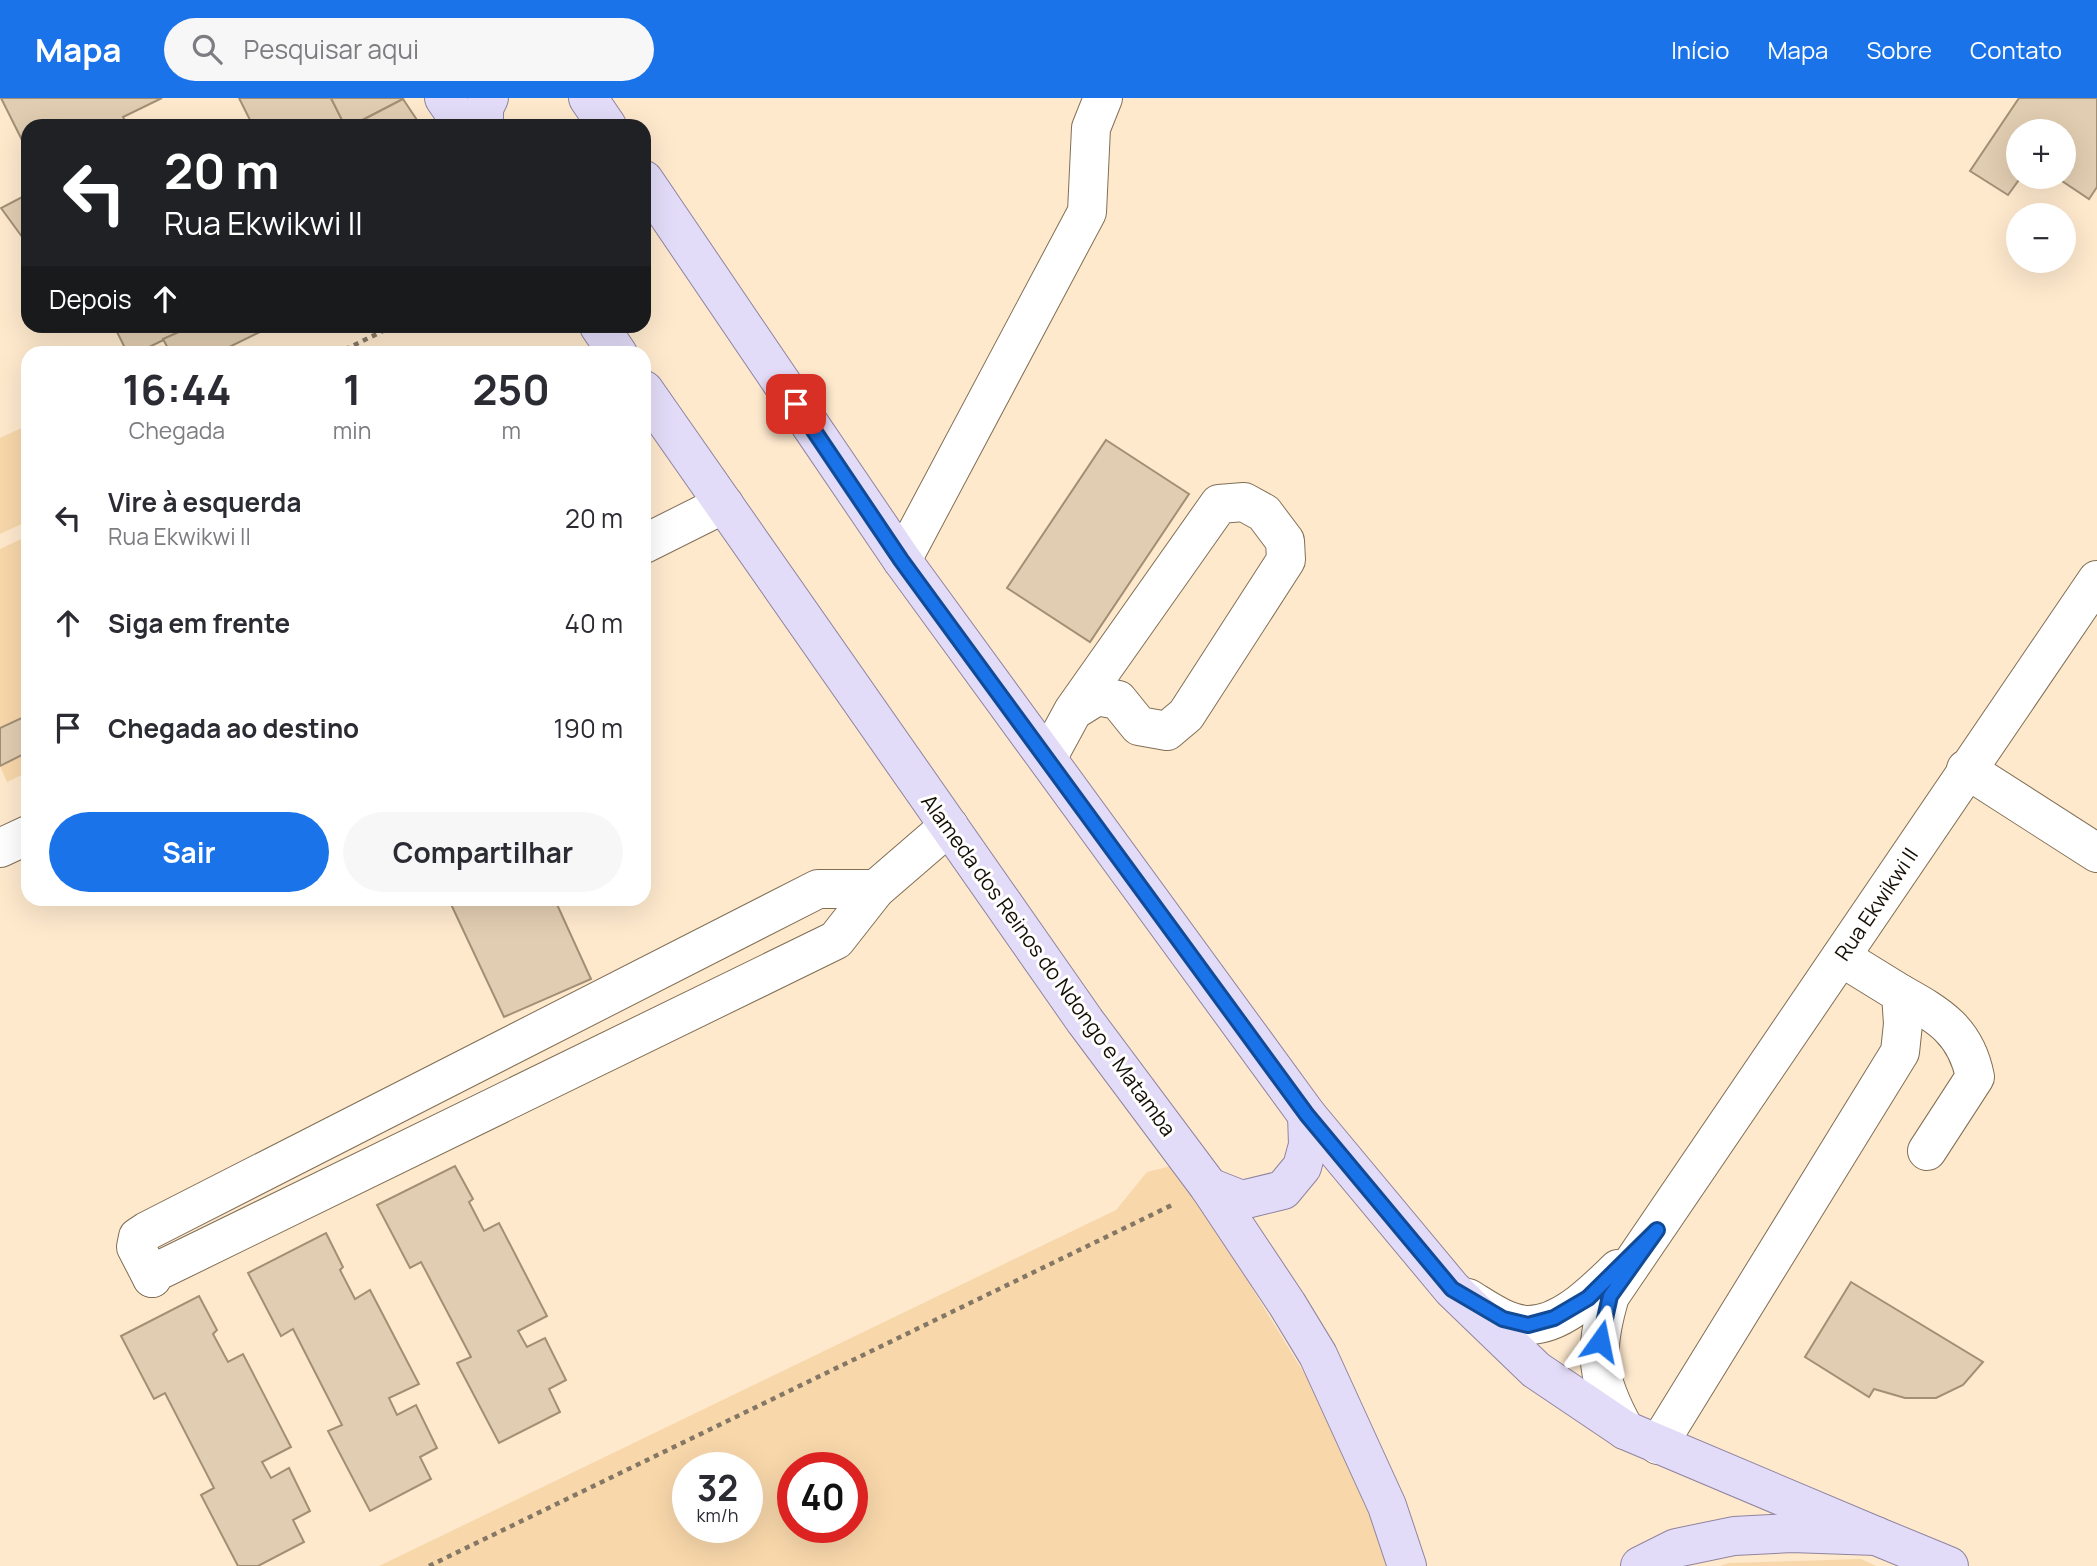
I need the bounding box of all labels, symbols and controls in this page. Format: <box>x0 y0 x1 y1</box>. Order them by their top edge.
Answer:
search box <box>164 18 654 81</box>
text: Mapa <box>35 27 122 72</box>
icon: search <box>188 30 226 68</box>
text: Pesquisar aqui <box>244 31 419 67</box>
text: Início <box>1671 33 1729 66</box>
text: Mapa <box>1767 33 1828 66</box>
text: Sobre <box>1866 33 1932 66</box>
text: Contato <box>1970 33 2062 66</box>
map controls <box>2006 119 2076 273</box>
button: + <box>2006 119 2076 189</box>
text: 20 m <box>164 137 279 204</box>
icon: left <box>49 147 140 238</box>
text: Rua Ekwikwi II <box>164 201 363 245</box>
button: − <box>2006 203 2076 273</box>
icon: ahead <box>146 280 184 318</box>
text: Depois <box>49 281 132 317</box>
text: 16:44 <box>122 360 232 418</box>
text: 1 <box>343 360 361 418</box>
text: 250 <box>473 360 550 418</box>
pin <box>766 374 826 434</box>
icon: arrive <box>777 385 815 423</box>
text: Chegada <box>129 414 225 446</box>
text: min <box>333 414 371 446</box>
text: m <box>501 414 521 446</box>
text: Vire à esquerda <box>108 484 301 520</box>
icon: left <box>49 499 87 537</box>
text: 20 m <box>565 500 623 536</box>
text: Rua Ekwikwi II <box>108 520 251 552</box>
icon: ahead <box>49 604 87 642</box>
text: Siga em frente <box>108 605 290 641</box>
text: 40 m <box>565 605 623 641</box>
icon: arrive <box>49 709 87 747</box>
text: Chegada ao destino <box>108 710 359 746</box>
text: 190 m <box>554 710 623 746</box>
street label: Alameda dos Reinos do Ndongo e Matamba <box>915 788 1183 1142</box>
button: Sair <box>49 812 329 892</box>
button: Compartilhar <box>343 812 623 892</box>
street label: Rua Ekwikwi II <box>1828 842 1924 966</box>
position arrow <box>1563 1304 1637 1378</box>
speed limit sign: 40 <box>777 1452 868 1543</box>
text: 32 <box>697 1464 738 1512</box>
text: km/h <box>697 1503 738 1527</box>

